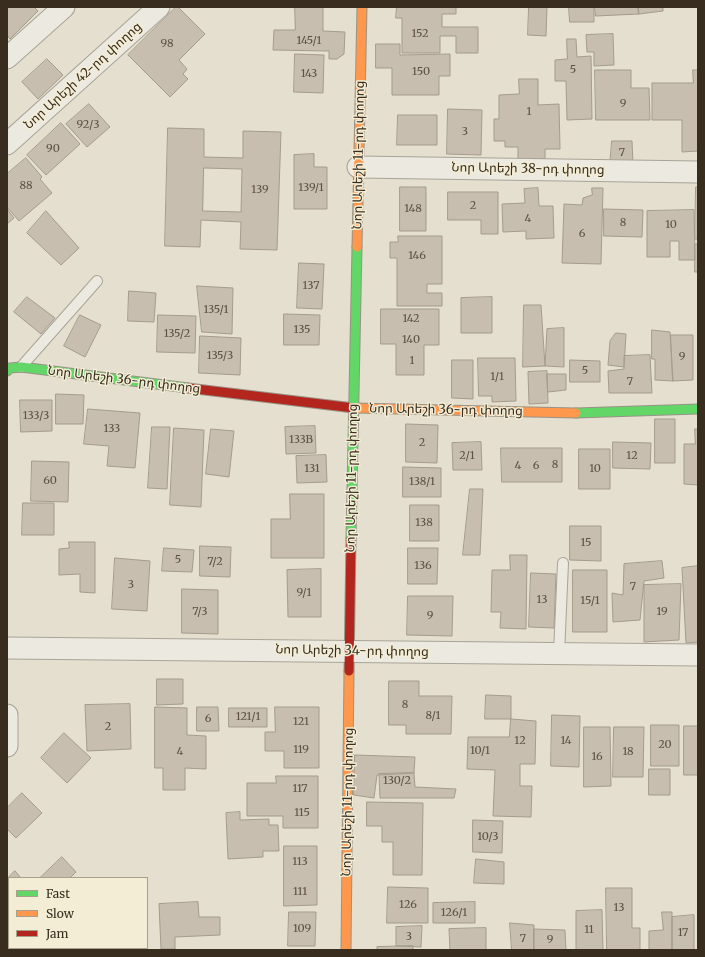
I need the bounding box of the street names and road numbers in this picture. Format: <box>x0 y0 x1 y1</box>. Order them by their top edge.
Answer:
street label: Նոր Արեշի 42-րդ փողոց <box>21 19 145 133</box>
street label: Նոր Արեշի 11-րդ փողոց <box>350 80 368 230</box>
street label: Նոր Արեշի 38-րդ փողոց <box>451 160 605 178</box>
street label: Նոր Արեշի 36-րդ փողոց <box>47 363 201 397</box>
street label: Նոր Արեշի 36-րդ փողոց <box>369 401 523 419</box>
street label: Նոր Արեշի 11-րդ փողոց <box>343 403 361 553</box>
street label: Նոր Արեշի 34-րդ փողոց <box>275 642 429 660</box>
street label: Նոր Արեշի 11-րդ փողոց <box>339 727 357 877</box>

